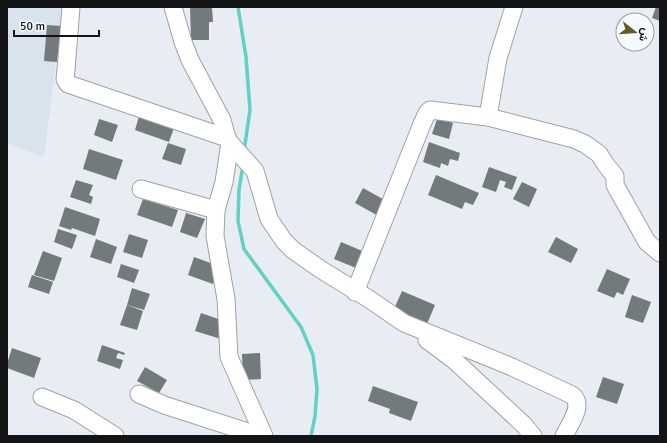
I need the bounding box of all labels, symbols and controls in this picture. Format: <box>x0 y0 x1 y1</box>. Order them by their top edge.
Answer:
scale bar <box>14 12 99 38</box>
north arrow <box>615 12 655 52</box>
text: 50 m <box>20 19 45 34</box>
text: ش <box>636 27 652 43</box>

